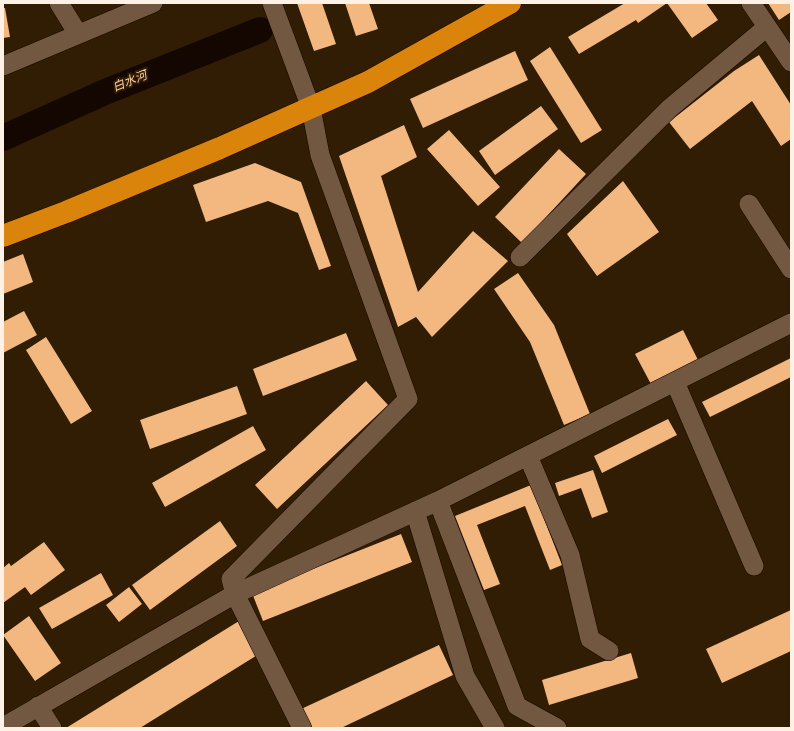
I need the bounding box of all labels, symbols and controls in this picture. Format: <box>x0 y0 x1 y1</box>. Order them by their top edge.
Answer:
water label: 白水河 <box>111 69 149 95</box>

